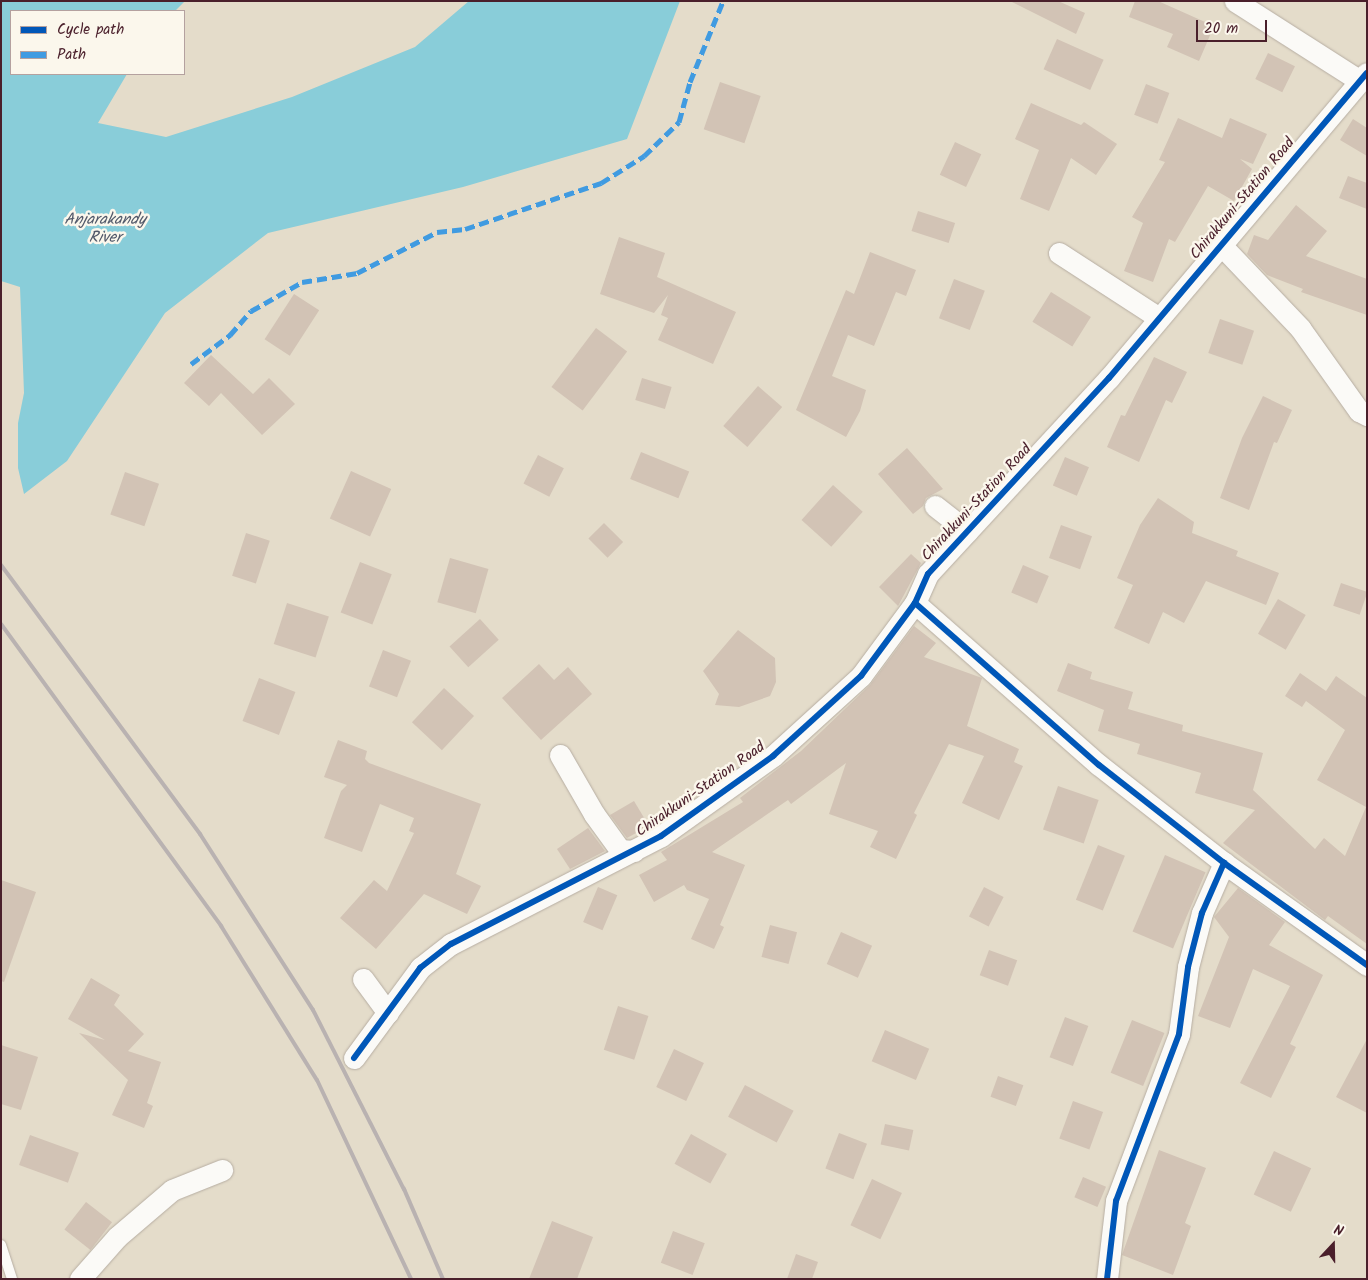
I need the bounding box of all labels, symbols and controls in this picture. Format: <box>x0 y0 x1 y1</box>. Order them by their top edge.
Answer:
legend <box>10 10 185 75</box>
scale bar <box>1198 10 1269 42</box>
text: 20 m <box>1204 17 1238 41</box>
text: Cycle path <box>57 18 124 42</box>
text: Path <box>57 43 86 67</box>
street label: Chirakkuni-Station Road <box>1187 134 1299 264</box>
water label: Anjarakandy River <box>64 210 146 248</box>
street label: Chirakkuni-Station Road <box>918 441 1036 565</box>
street label: Chirakkuni-Station Road <box>633 739 769 841</box>
text: N <box>1330 1219 1346 1243</box>
north arrow <box>1308 1220 1358 1270</box>

